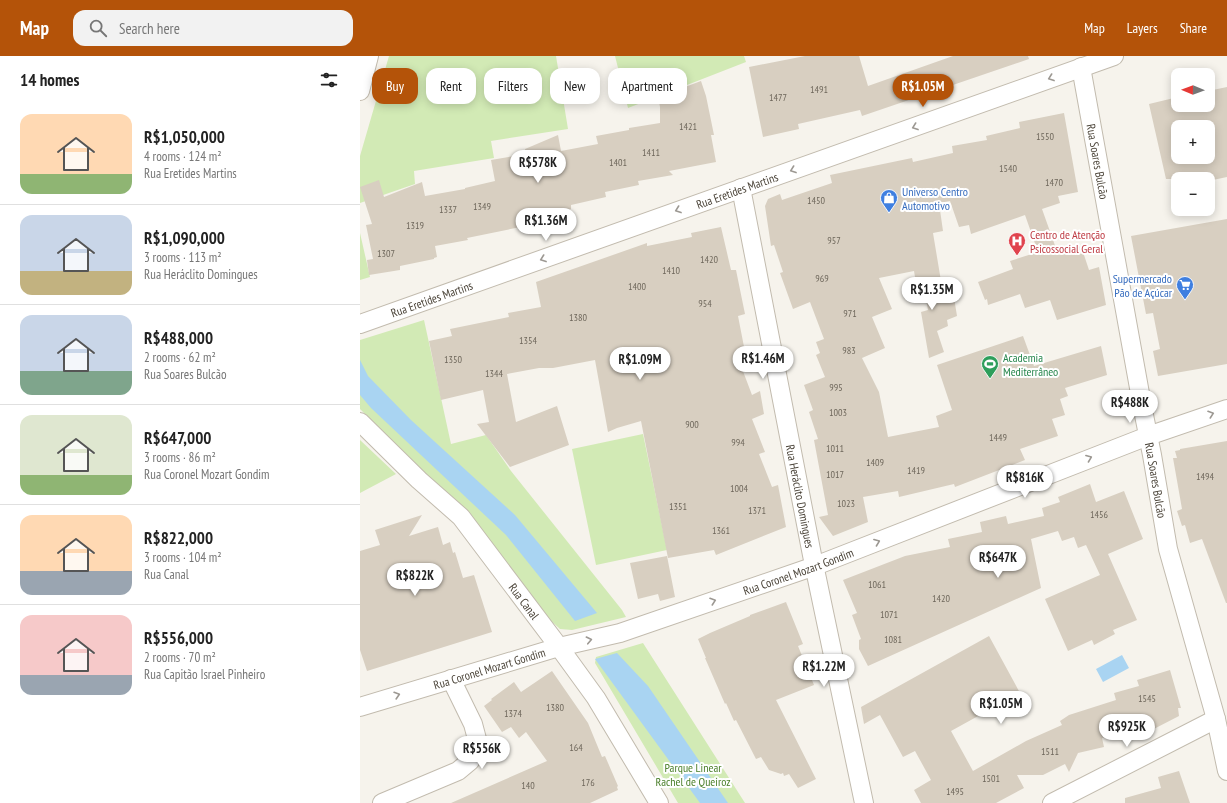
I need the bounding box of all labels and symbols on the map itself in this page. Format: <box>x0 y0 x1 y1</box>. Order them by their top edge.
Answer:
north arrow <box>1171 68 1215 112</box>
pin: R$1.05M <box>886 74 960 108</box>
one-way arrow <box>1048 74 1055 82</box>
house number: 1491 <box>810 83 828 96</box>
house number: 1477 <box>769 91 787 104</box>
house number: 1421 <box>679 120 697 133</box>
one-way arrow <box>912 122 919 130</box>
street label: Rua Soares Bulcão <box>1084 123 1112 200</box>
house number: 1550 <box>1036 130 1055 143</box>
house number: 1411 <box>642 146 660 159</box>
pin: R$578K <box>505 150 571 184</box>
house number: 1401 <box>609 156 627 169</box>
house number: 1540 <box>999 162 1018 175</box>
one-way arrow <box>789 165 796 174</box>
street label: Rua Eretides Martins <box>694 169 780 211</box>
house number: 1470 <box>1045 176 1064 189</box>
place label: Universo Centro Automotivo <box>902 184 968 213</box>
shop icon: Universo Centro Automotivo <box>879 188 899 213</box>
house number: 1450 <box>807 194 826 207</box>
house number: 1349 <box>473 200 491 213</box>
house number: 1337 <box>439 203 457 216</box>
one-way arrow <box>675 206 682 214</box>
pin: R$1.36M <box>509 208 583 242</box>
house number: 1319 <box>406 219 424 232</box>
place label: Centro de Atenção Psicossocial Geral <box>1030 227 1105 256</box>
hospital icon: Centro de Atenção Psicossocial Geral <box>1007 231 1027 256</box>
house number: 957 <box>827 234 841 247</box>
house number: 1307 <box>377 247 395 260</box>
house number: 1420 <box>700 253 719 266</box>
one-way arrow <box>539 254 546 262</box>
house number: 1410 <box>662 264 681 277</box>
place label: Supermercado Pão de Açúcar <box>1113 271 1173 300</box>
house number: 969 <box>815 272 829 285</box>
supermarket icon: Supermercado Pão de Açúcar <box>1175 275 1195 300</box>
street label: Rua Eretides Martins <box>389 277 475 320</box>
pin: R$1.35M <box>895 277 969 311</box>
house number: 1400 <box>628 280 647 293</box>
house number: 954 <box>698 297 712 310</box>
house number: 971 <box>843 307 857 320</box>
house number: 1380 <box>569 311 588 324</box>
house number: 1354 <box>519 334 538 347</box>
house number: 983 <box>842 344 856 357</box>
pin: R$1.46M <box>726 346 800 380</box>
pin: R$1.09M <box>603 347 677 381</box>
place label: Academia Mediterrâneo <box>1003 350 1058 379</box>
house number: 1350 <box>444 353 463 366</box>
sports icon: Academia Mediterrâneo <box>980 354 1000 379</box>
house number: 1344 <box>485 367 504 380</box>
house number: 995 <box>829 381 843 394</box>
pin: R$488K <box>1097 390 1163 424</box>
house number: 1003 <box>829 406 847 419</box>
one-way arrow <box>1208 410 1215 419</box>
house number: 900 <box>685 418 699 431</box>
house number: 1449 <box>989 431 1007 444</box>
house number: 994 <box>731 436 745 449</box>
street label: Rua Soares Bulcão <box>1142 441 1170 519</box>
house number: 1011 <box>826 442 844 455</box>
street label: Rua Heráclito Domingues <box>783 443 818 549</box>
one-way arrow <box>1086 455 1093 463</box>
house number: 1409 <box>866 456 884 469</box>
house number: 1419 <box>907 464 925 477</box>
pin: R$816K <box>992 465 1058 499</box>
house number: 1017 <box>826 468 844 481</box>
house number: 1494 <box>1196 470 1215 483</box>
house number: 1004 <box>730 482 749 495</box>
house number: 1023 <box>837 497 855 510</box>
house number: 1351 <box>669 500 687 513</box>
house number: 1371 <box>748 504 766 517</box>
house number: 1456 <box>1090 508 1109 521</box>
house number: 1361 <box>712 524 730 537</box>
one-way arrow <box>874 538 881 546</box>
street label: Rua Coronel Mozart Gondim <box>741 544 856 598</box>
pin: R$647K <box>965 545 1031 579</box>
pin: R$822K <box>382 563 448 597</box>
house number: 1061 <box>868 578 886 591</box>
street label: Rua Canal <box>506 580 543 622</box>
house number: 1420 <box>932 592 951 605</box>
one-way arrow <box>710 597 717 606</box>
house number: 1071 <box>880 608 898 621</box>
house number: 1081 <box>884 633 902 646</box>
one-way arrow <box>586 637 593 645</box>
street label: Rua Coronel Mozart Gondim <box>432 644 547 692</box>
pin: R$1.22M <box>787 654 861 688</box>
one-way arrow <box>394 691 401 700</box>
pin: R$1.05M <box>964 691 1038 725</box>
house number: 1545 <box>1138 692 1156 705</box>
house number: 1380 <box>546 701 565 714</box>
house number: 1374 <box>504 707 523 720</box>
pin: R$925K <box>1094 714 1160 748</box>
pin: R$556K <box>449 736 515 770</box>
house number: 164 <box>569 741 583 754</box>
house number: 1511 <box>1041 745 1059 758</box>
park label: Parque Linear Rachel de Queiroz <box>655 760 731 789</box>
house number: 1501 <box>982 772 1000 785</box>
house number: 176 <box>581 776 595 789</box>
house number: 140 <box>521 779 535 792</box>
house number: 1495 <box>946 785 964 798</box>

